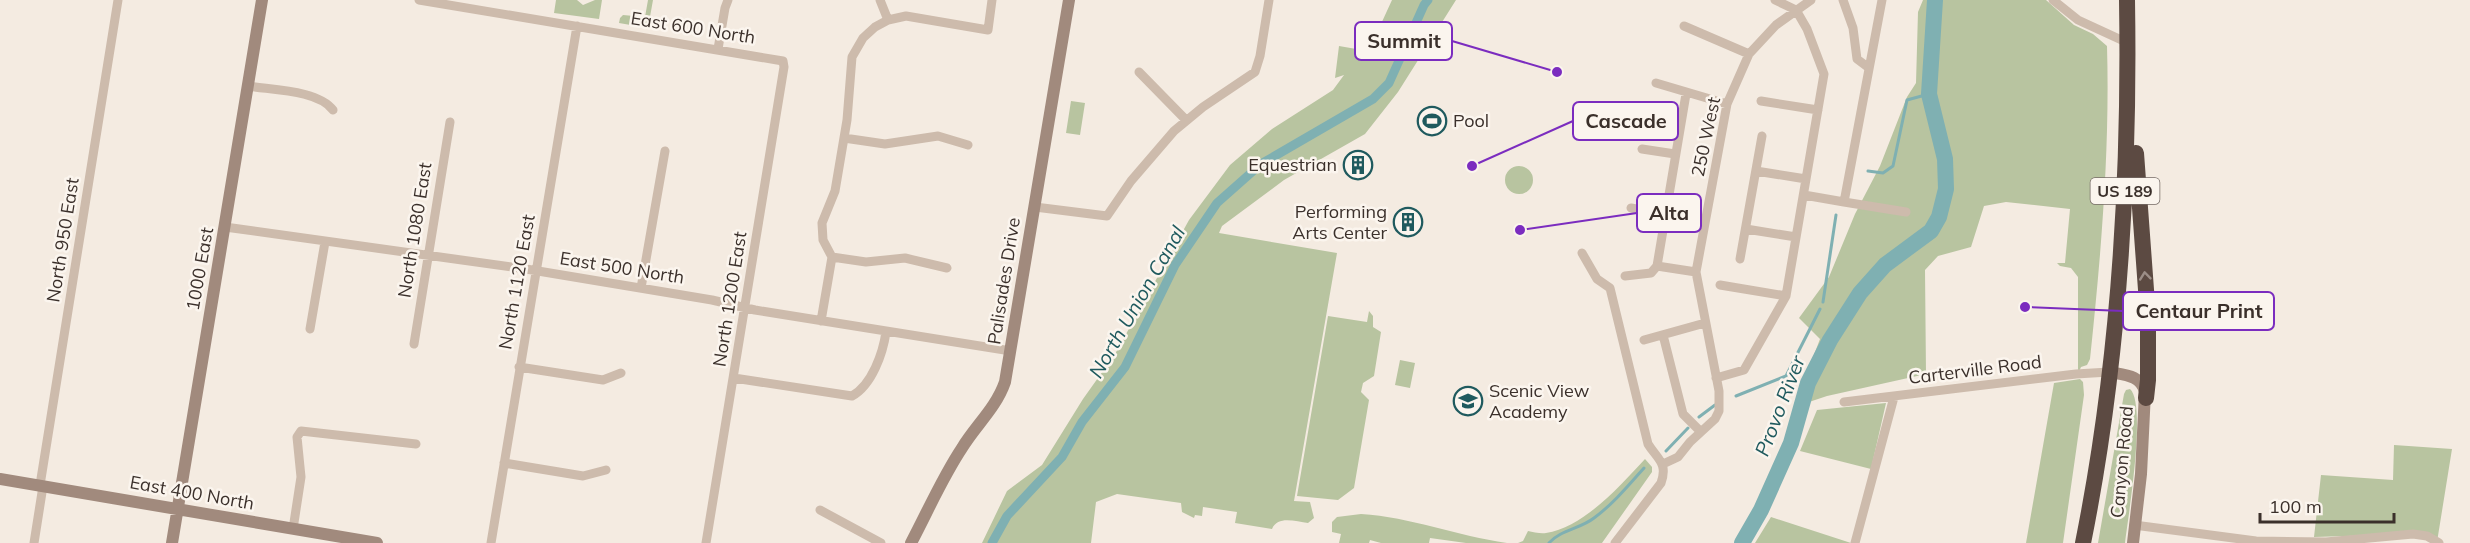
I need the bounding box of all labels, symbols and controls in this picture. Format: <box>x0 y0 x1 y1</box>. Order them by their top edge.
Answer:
street label: East 600 North <box>629 6 757 49</box>
callout: Summit <box>1355 22 1452 60</box>
text: Summit <box>1367 28 1441 53</box>
street label: 250 West <box>1686 95 1725 179</box>
callout: Cascade <box>1573 102 1678 140</box>
sports icon: Pool <box>1416 105 1448 137</box>
text: Cascade <box>1585 108 1667 133</box>
place label: Pool <box>1453 109 1489 132</box>
building icon: Equestrian <box>1342 149 1374 181</box>
place label: Equestrian <box>1248 153 1337 176</box>
street label: North 1080 East <box>392 161 437 299</box>
street label: North 950 East <box>41 176 84 304</box>
road number: US 189 <box>2090 178 2160 204</box>
callout: Alta <box>1637 194 1701 232</box>
place label: Performing Arts Center <box>1292 200 1387 244</box>
text: Alta <box>1649 200 1689 225</box>
building icon: Performing Arts Center <box>1392 206 1424 238</box>
street label: North 1120 East <box>493 213 540 351</box>
street label: Palisades Drive <box>982 216 1025 346</box>
water label: North Union Canal <box>1083 221 1190 382</box>
street label: 1000 East <box>181 225 218 312</box>
street label: North 1200 East <box>707 230 752 368</box>
street label: East 500 North <box>558 246 686 289</box>
one-way arrow <box>2139 272 2152 281</box>
callout: Centaur Print <box>2123 292 2274 330</box>
text: Centaur Print <box>2135 298 2263 323</box>
street label: Carterville Road <box>1907 350 2043 389</box>
water label: Provo River <box>1749 351 1810 460</box>
place label: Scenic View Academy <box>1489 379 1590 423</box>
school or university icon: Scenic View Academy <box>1452 385 1484 417</box>
street label: Canyon Road <box>2105 405 2138 519</box>
street label: East 400 North <box>128 470 256 515</box>
scale bar <box>2260 486 2394 524</box>
text: 100 m <box>2269 495 2322 518</box>

